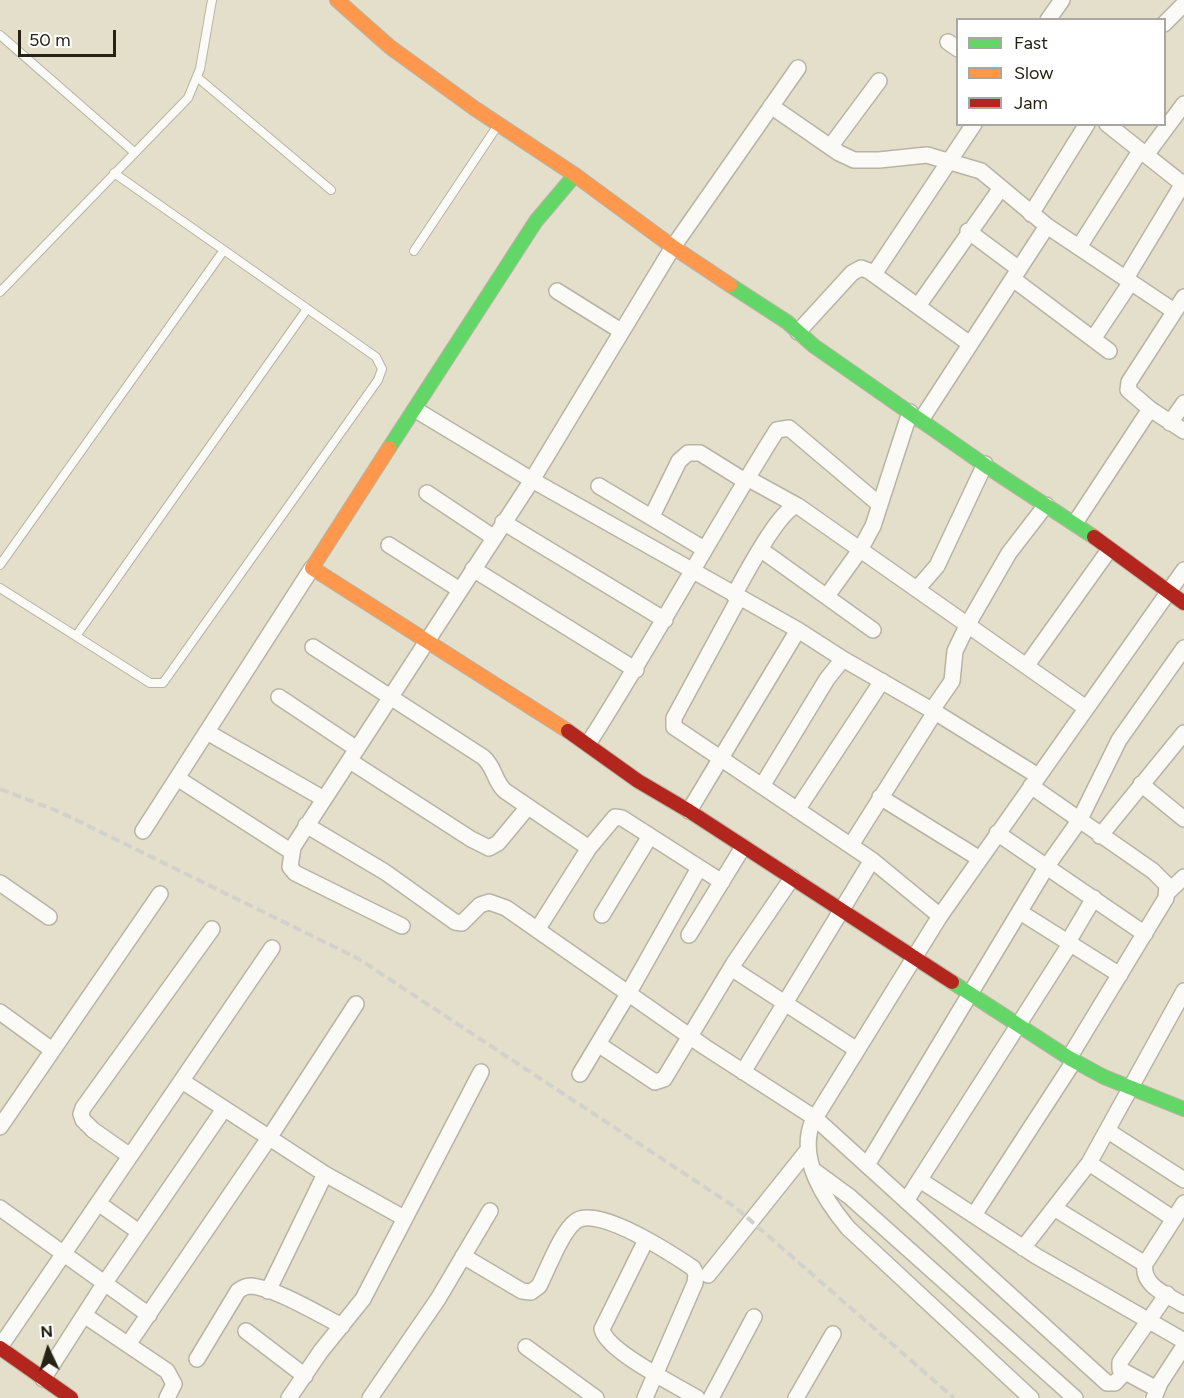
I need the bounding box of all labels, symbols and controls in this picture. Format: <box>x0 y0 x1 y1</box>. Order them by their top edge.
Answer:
scale bar <box>21 18 118 56</box>
legend <box>956 18 1166 126</box>
text: 50 m <box>29 29 71 51</box>
text: Fast <box>1014 32 1048 54</box>
text: Slow <box>1014 62 1053 84</box>
text: Jam <box>1014 92 1048 114</box>
north arrow <box>18 1320 78 1380</box>
text: N <box>40 1322 54 1341</box>

